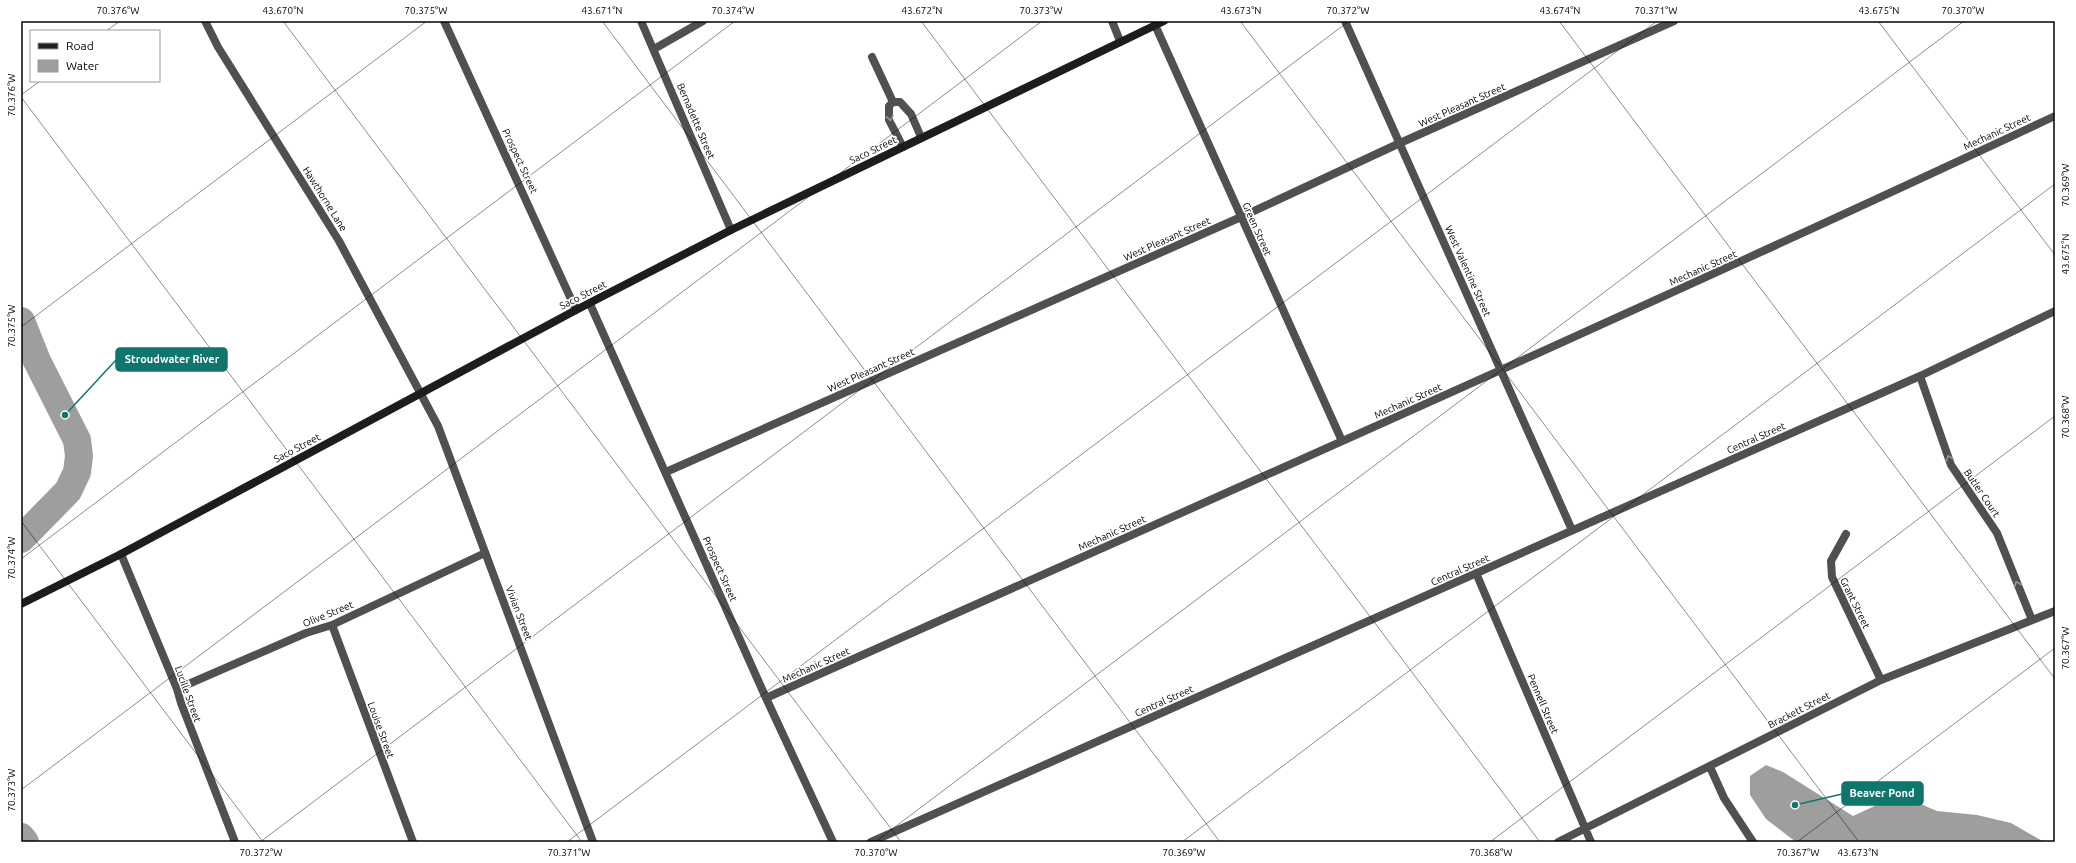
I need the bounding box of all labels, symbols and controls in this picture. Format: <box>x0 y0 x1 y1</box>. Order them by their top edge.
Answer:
text: 70.376°W <box>96 5 140 16</box>
text: 43.670°N <box>262 5 304 16</box>
text: 70.375°W <box>404 5 448 16</box>
text: 43.671°N <box>581 5 623 16</box>
text: 70.374°W <box>711 5 755 16</box>
text: 43.672°N <box>901 5 943 16</box>
text: 70.373°W <box>1019 5 1063 16</box>
text: 43.673°N <box>1220 5 1262 16</box>
text: 70.372°W <box>1326 5 1370 16</box>
text: 43.674°N <box>1539 5 1581 16</box>
text: 70.371°W <box>1634 5 1678 16</box>
text: 43.675°N <box>1858 5 1900 16</box>
text: 70.370°W <box>1941 5 1985 16</box>
legend <box>30 30 160 82</box>
text: Road <box>66 39 94 52</box>
text: Water <box>66 59 99 72</box>
text: 70.376°W <box>6 73 17 117</box>
street label: Bernadette Street <box>675 81 717 161</box>
street label: West Pleasant Street <box>1417 81 1507 129</box>
street label: Mechanic Street <box>1962 112 2032 152</box>
one-way arrow <box>885 115 894 121</box>
street label: Prospect Street <box>500 127 540 195</box>
street label: Saco Street <box>848 134 898 166</box>
text: 70.369°W <box>2060 163 2071 207</box>
street label: Hawthorne Lane <box>301 165 349 233</box>
street label: Green Street <box>1240 201 1274 258</box>
street label: West Pleasant Street <box>1122 215 1212 263</box>
street label: West Valentine Street <box>1443 224 1493 318</box>
text: 43.675°N <box>2060 233 2071 275</box>
street label: Mechanic Street <box>1668 248 1739 288</box>
street label: Saco Street <box>558 278 608 311</box>
text: 70.375°W <box>6 304 17 348</box>
street label: West Pleasant Street <box>826 346 916 394</box>
callout: Stroudwater River <box>116 348 227 371</box>
text: Stroudwater River <box>125 353 220 365</box>
street label: Mechanic Street <box>1373 381 1444 421</box>
text: 70.368°W <box>2060 395 2071 439</box>
street label: Central Street <box>1725 420 1787 456</box>
street label: Saco Street <box>272 431 322 465</box>
one-way arrow <box>1945 455 1953 462</box>
street label: Butler Court <box>1962 467 2002 519</box>
street label: Mechanic Street <box>1077 513 1148 553</box>
street label: Prospect Street <box>701 535 739 603</box>
text: 70.374°W <box>6 536 17 580</box>
street label: Central Street <box>1429 552 1491 588</box>
street label: Grant Street <box>1838 576 1872 630</box>
one-way arrow <box>2014 580 2022 587</box>
street label: Vivian Street <box>504 584 534 642</box>
street label: Olive Street <box>301 599 355 629</box>
text: 70.367°W <box>2060 626 2071 670</box>
street label: Mechanic Street <box>781 645 852 685</box>
street label: Lucille Street <box>173 664 203 724</box>
street label: Pennell Street <box>1525 673 1561 736</box>
street label: Central Street <box>1133 683 1195 719</box>
street label: Brackett Street <box>1766 690 1832 730</box>
street label: Louise Street <box>366 700 396 760</box>
text: 70.373°W <box>6 768 17 812</box>
callout: Beaver Pond <box>1842 782 1923 805</box>
text: Beaver Pond <box>1849 787 1915 799</box>
text: 70.372°W <box>239 847 283 858</box>
text: 70.371°W <box>547 847 591 858</box>
text: 70.370°W <box>854 847 898 858</box>
text: 70.369°W <box>1162 847 1206 858</box>
text: 70.368°W <box>1469 847 1513 858</box>
text: 70.367°W <box>1776 847 1820 858</box>
text: 43.673°N <box>1837 847 1879 858</box>

